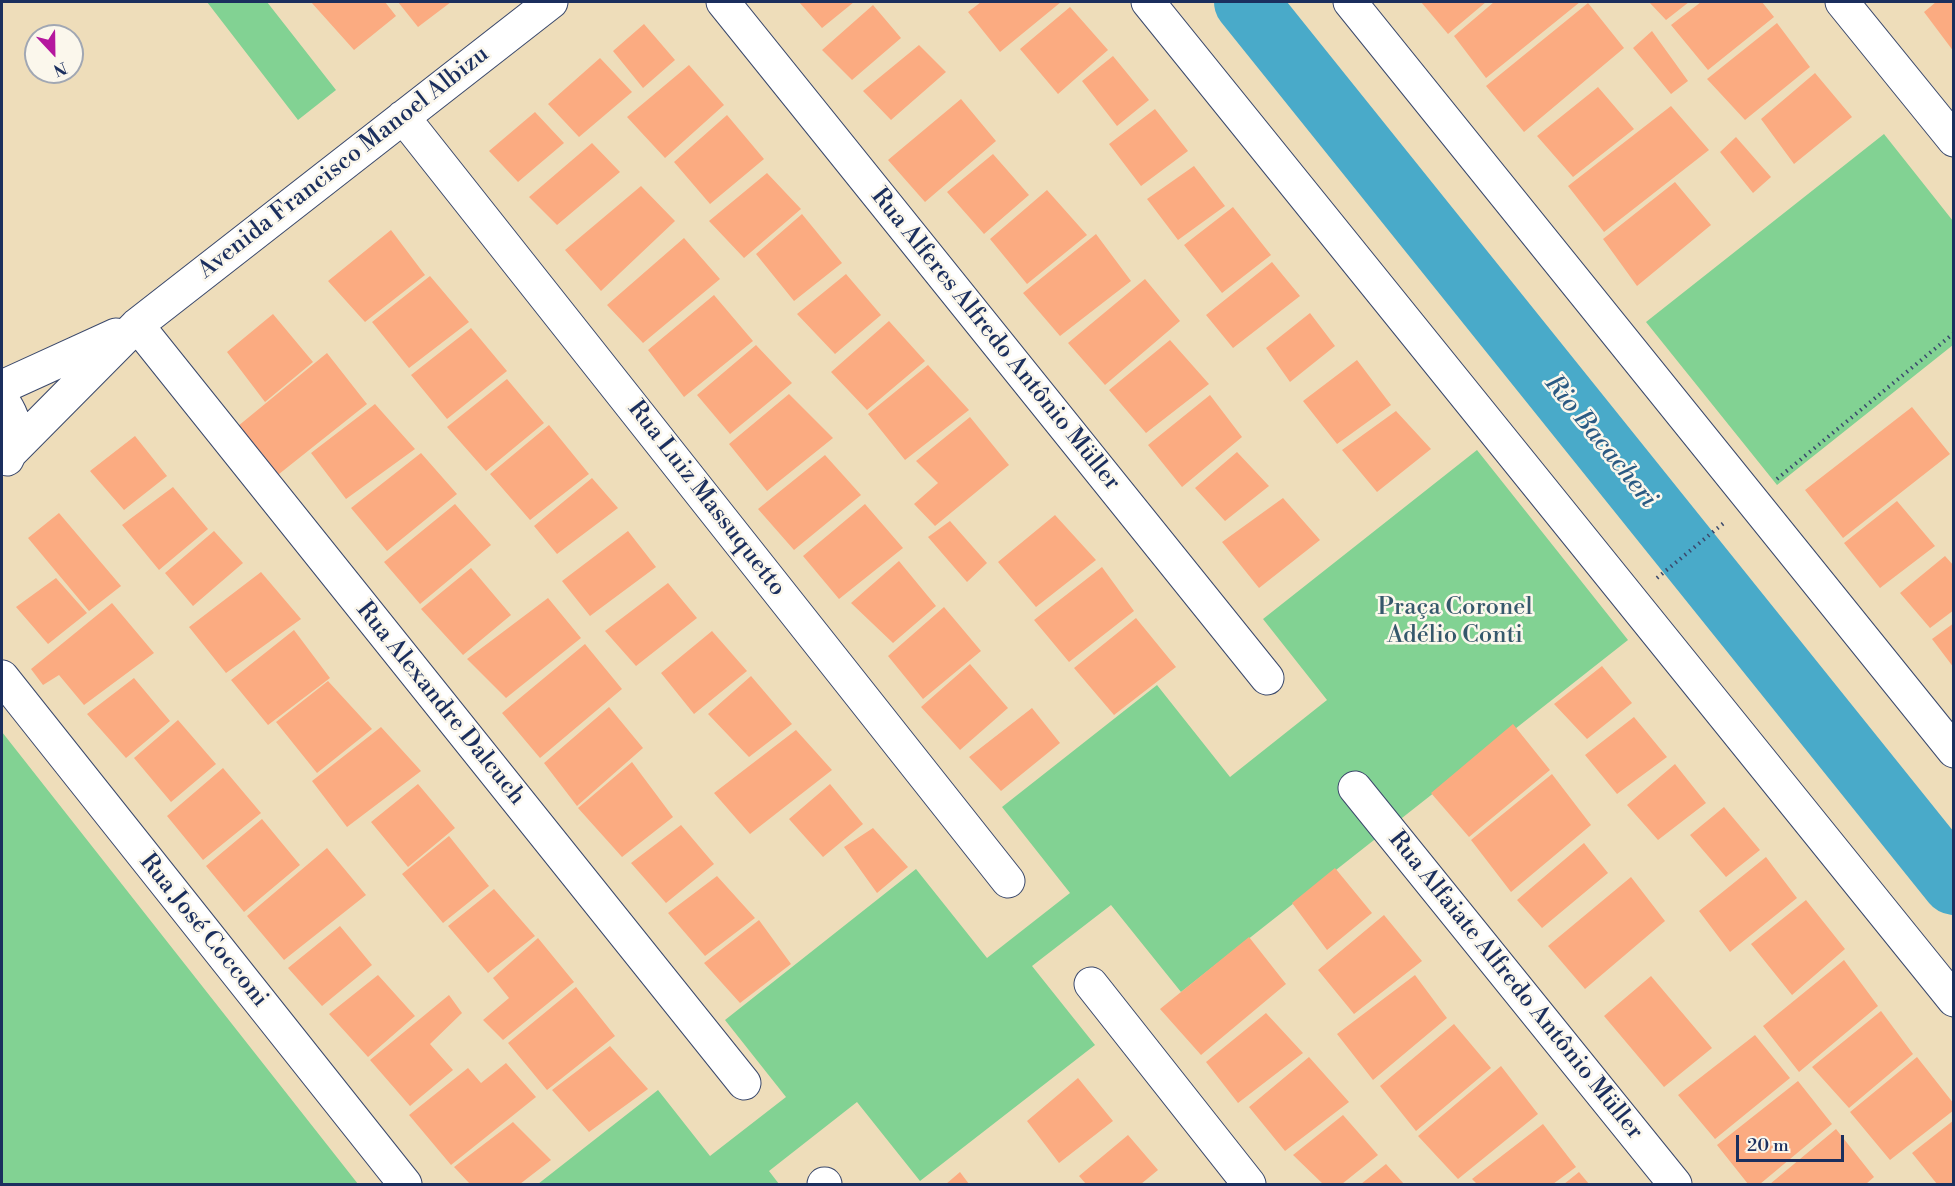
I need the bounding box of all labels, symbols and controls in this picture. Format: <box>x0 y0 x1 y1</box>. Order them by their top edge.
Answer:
north arrow <box>24 24 84 84</box>
street label: Avenida Francisco Manoel Albizu <box>193 41 495 285</box>
text: N <box>50 57 70 80</box>
street label: Rua Alferes Alfredo Antônio Müller <box>864 183 1126 497</box>
water label: Rio Bacacheri <box>1537 369 1663 515</box>
street label: Rua Luiz Massuquetto <box>621 395 791 603</box>
park label: Praça Coronel Adélio Conti <box>1377 594 1533 650</box>
street label: Rua Alexandre Dalcuch <box>349 597 531 811</box>
street label: Rua Alfaiate Alfredo Antônio Müller <box>1382 826 1648 1146</box>
street label: Rua José Cocconi <box>132 849 274 1013</box>
scale bar <box>1739 1123 1847 1161</box>
text: 20 m <box>1747 1134 1789 1157</box>

